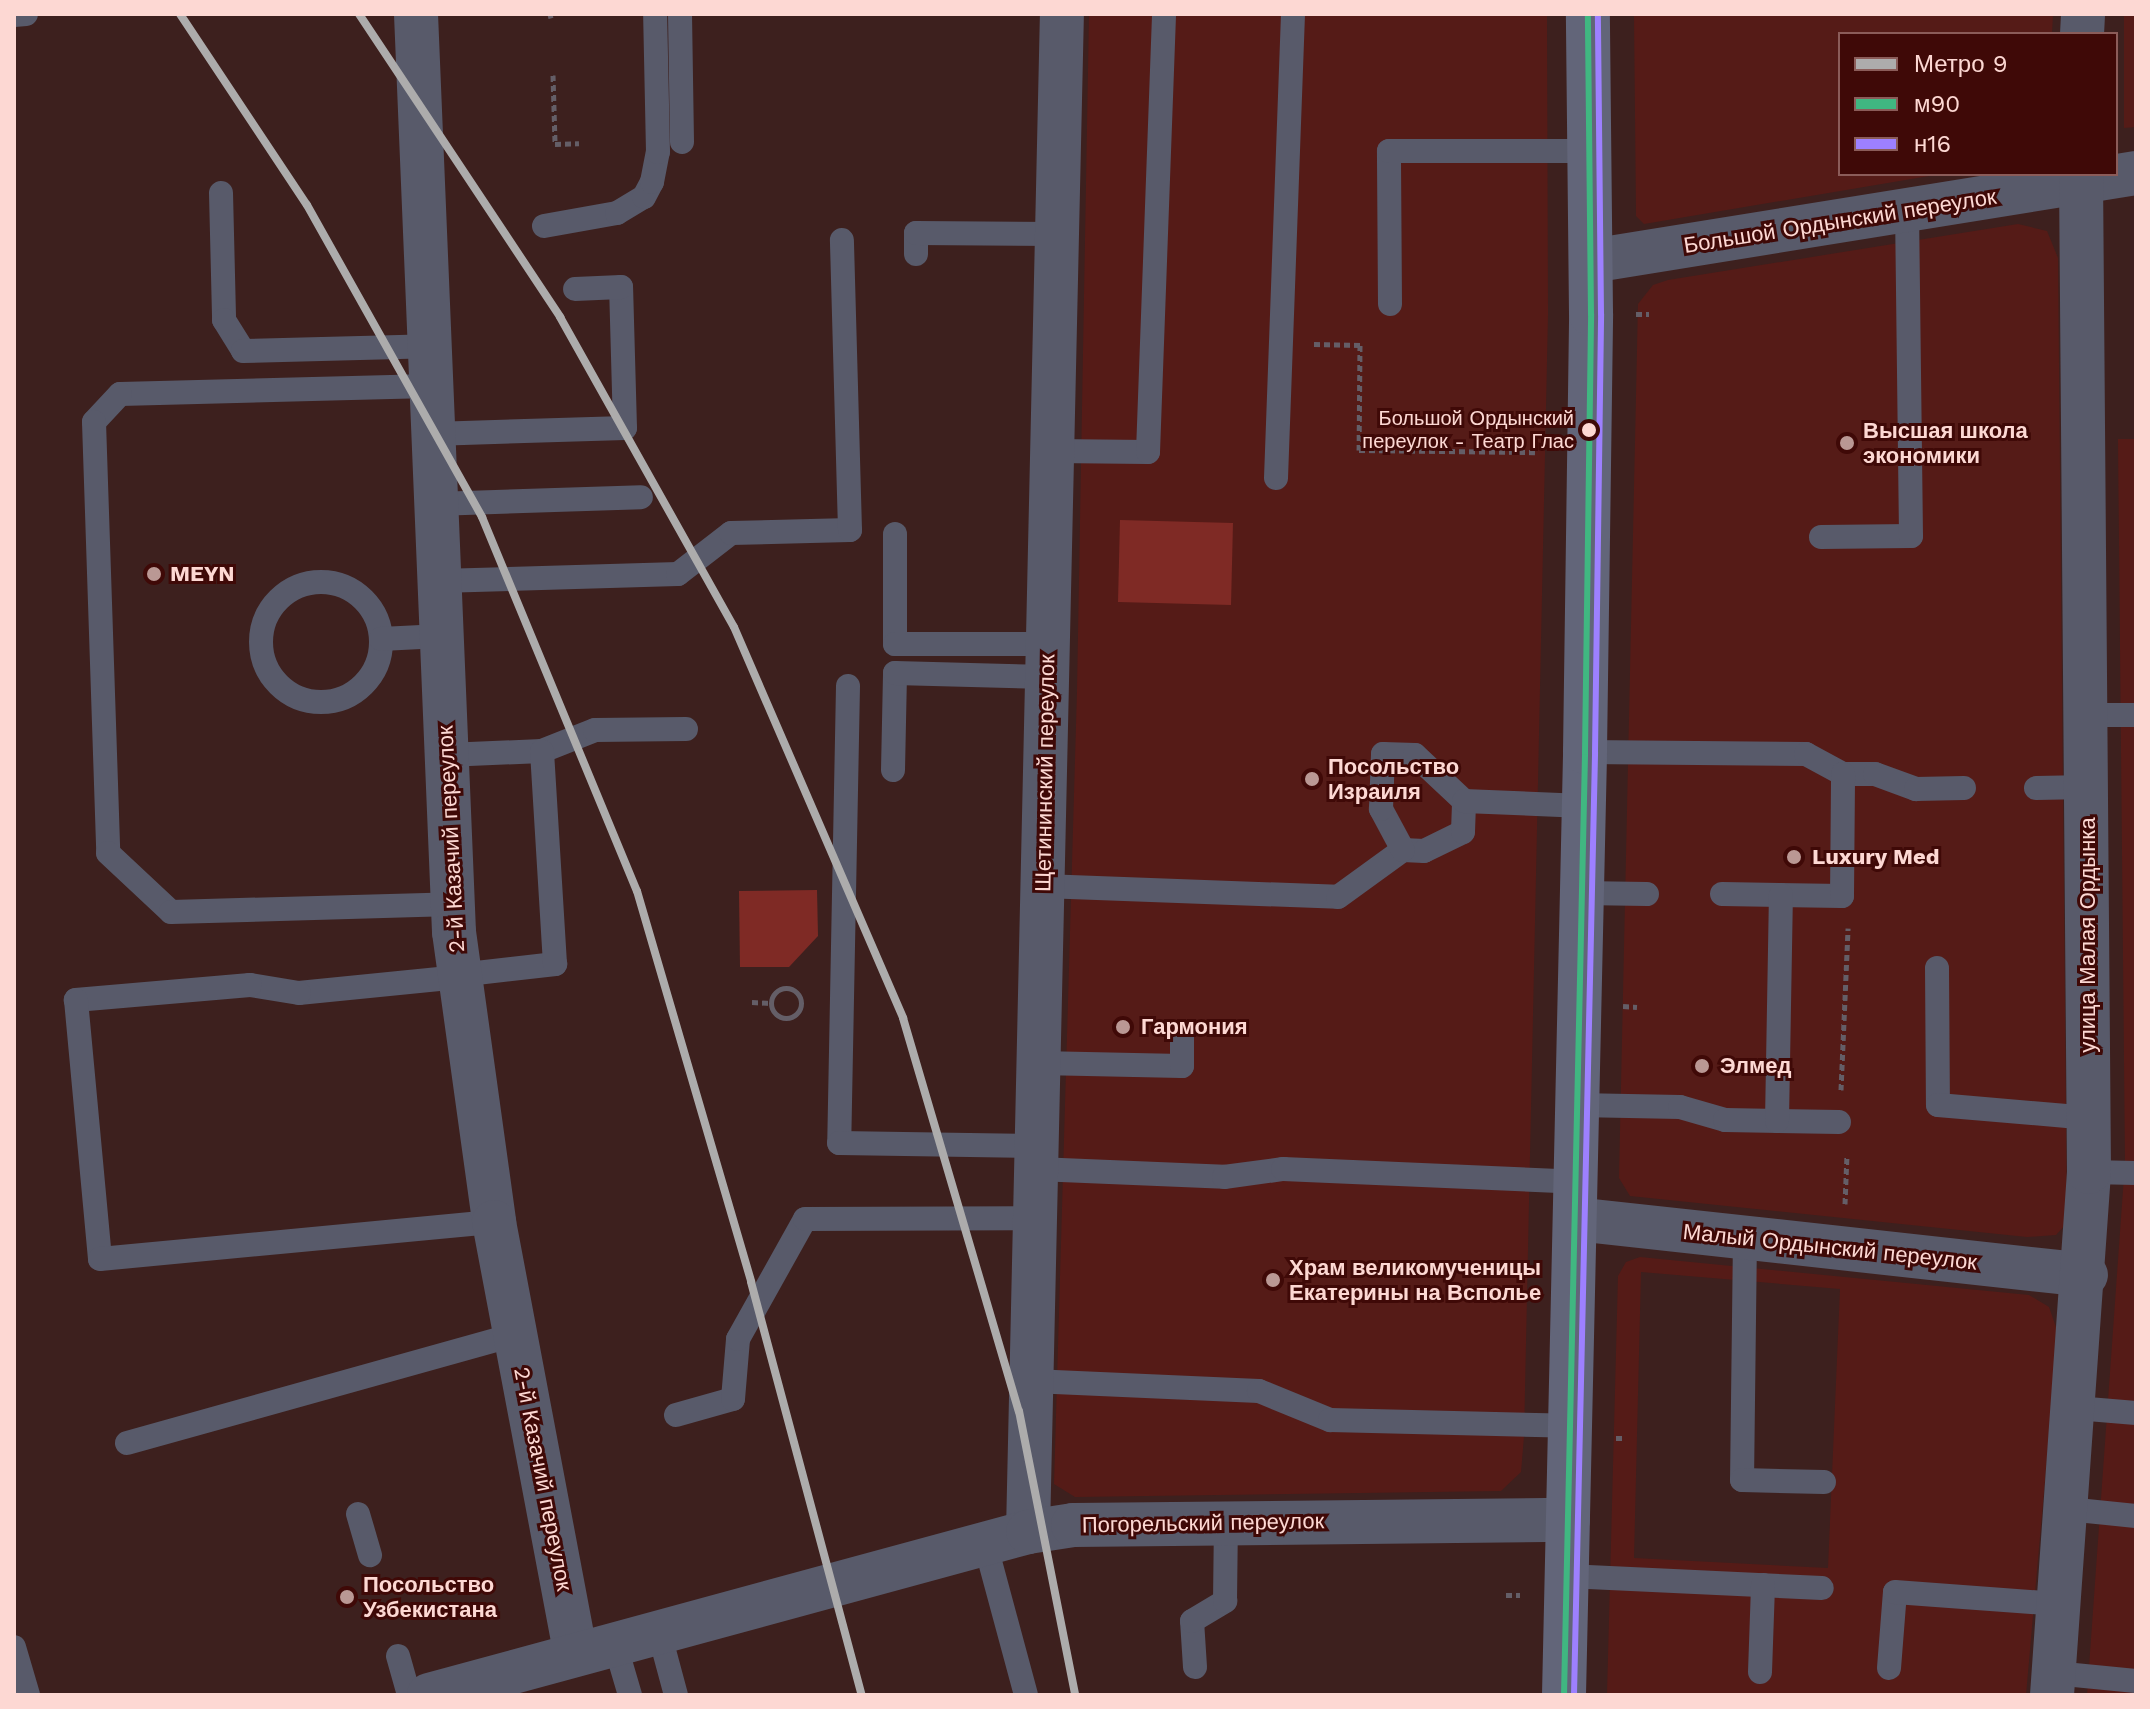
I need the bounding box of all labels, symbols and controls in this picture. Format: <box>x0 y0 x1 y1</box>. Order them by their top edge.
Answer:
legend <box>1838 32 2118 176</box>
text: Метро 9 <box>1914 50 2008 78</box>
text: м90 <box>1914 90 1960 118</box>
text: н16 <box>1914 130 1951 158</box>
street label: Большой Ордынский переулок <box>1682 183 1998 259</box>
place label: Большой Ордынский переулок - Театр Глас <box>1362 406 1574 453</box>
place label: Высшая школа экономики <box>1863 417 2028 468</box>
marker: Большой Ордынский переулок - Театр Глас <box>1581 422 1597 438</box>
marker: Высшая школа экономики <box>1838 434 1856 452</box>
place label: MEYN <box>170 561 234 587</box>
marker: MEYN <box>145 565 163 583</box>
street label: Щетининский переулок <box>1030 654 1060 892</box>
street label: 2-й Казачий переулок <box>432 725 470 953</box>
place label: Посольство Израиля <box>1328 753 1459 804</box>
marker: Посольство Израиля <box>1303 770 1321 788</box>
street label: улица Малая Ордынка <box>2075 817 2101 1053</box>
place label: Luxury Med <box>1812 844 1940 870</box>
marker: Luxury Med <box>1783 846 1805 868</box>
place label: Гармония <box>1141 1014 1248 1040</box>
marker: Гармония <box>1112 1016 1134 1038</box>
place label: Элмед <box>1720 1053 1792 1079</box>
marker: Элмед <box>1691 1055 1713 1077</box>
street label: Малый Ордынский переулок <box>1682 1218 1978 1276</box>
place label: Храм великомученицы Екатерины на Всполье <box>1289 1254 1541 1306</box>
marker: Храм великомученицы Екатерины на Всполье <box>1264 1271 1282 1289</box>
street label: 2-й Казачий переулок <box>508 1365 578 1593</box>
street label: Погорельский переулок <box>1082 1508 1324 1538</box>
place label: Посольство Узбекистана <box>363 1571 497 1622</box>
marker: Посольство Узбекистана <box>338 1588 356 1606</box>

